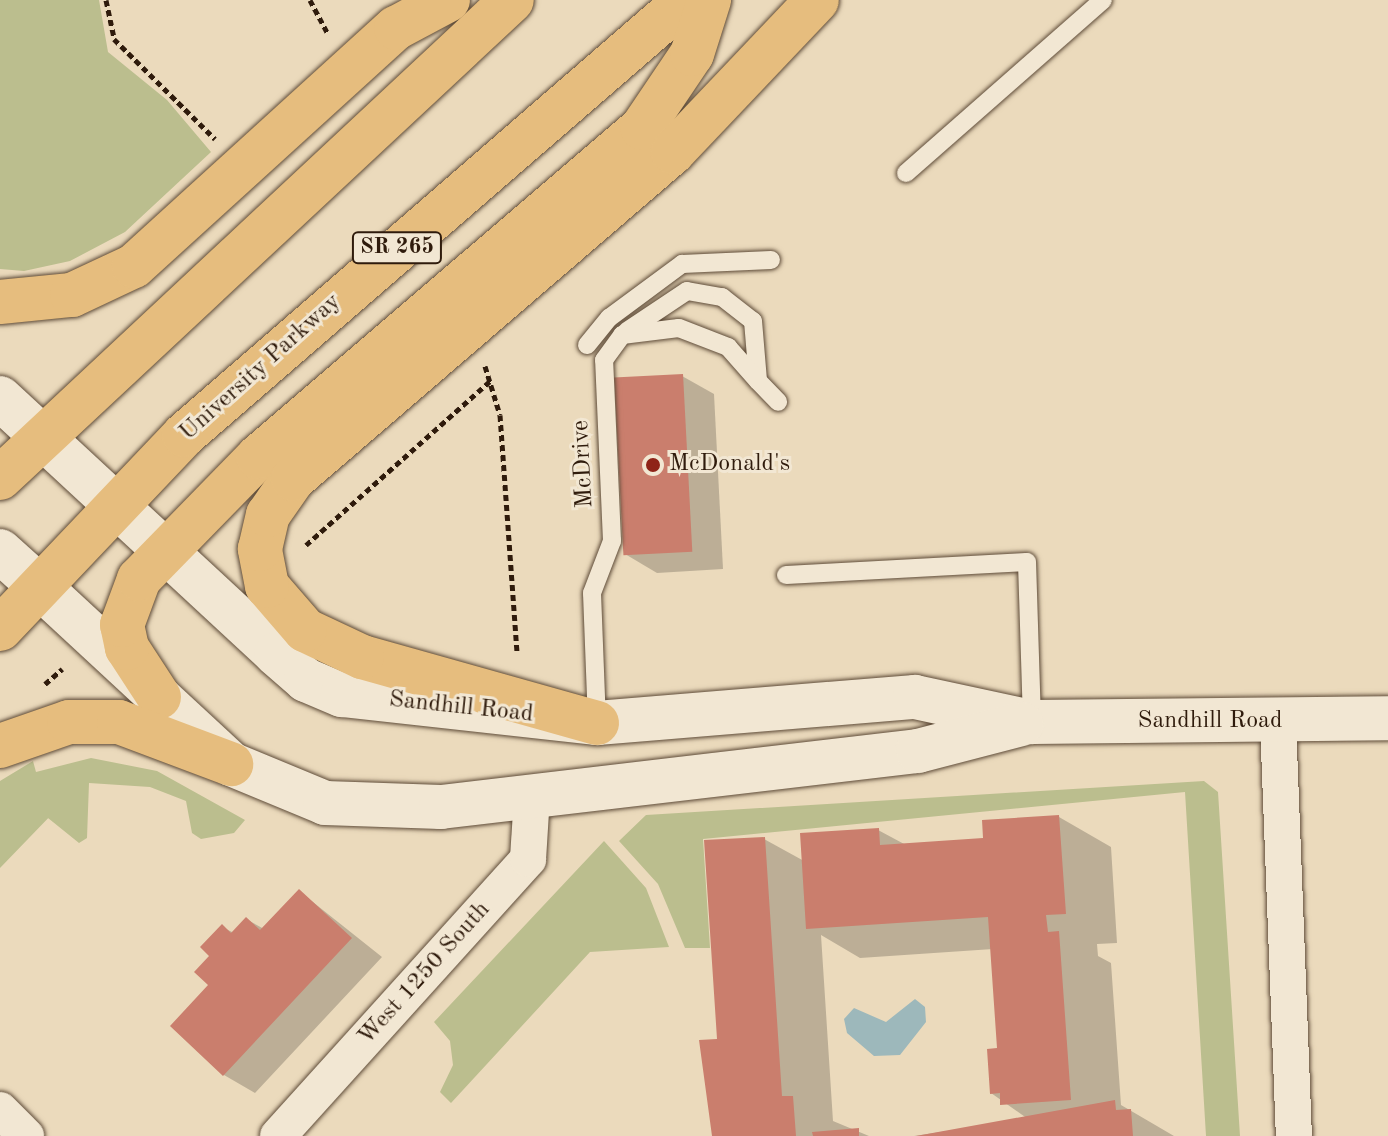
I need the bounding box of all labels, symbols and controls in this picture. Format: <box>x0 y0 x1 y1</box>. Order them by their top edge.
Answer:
road number: SR 265 <box>351 230 443 266</box>
street label: University Parkway <box>175 288 347 448</box>
street label: McDrive <box>567 419 601 509</box>
place label: McDonald's <box>669 451 790 479</box>
marker: McDonald's <box>644 456 662 474</box>
street label: Sandhill Road <box>387 686 535 730</box>
street label: Sandhill Road <box>1138 708 1282 736</box>
street label: West 1250 South <box>353 896 497 1052</box>

